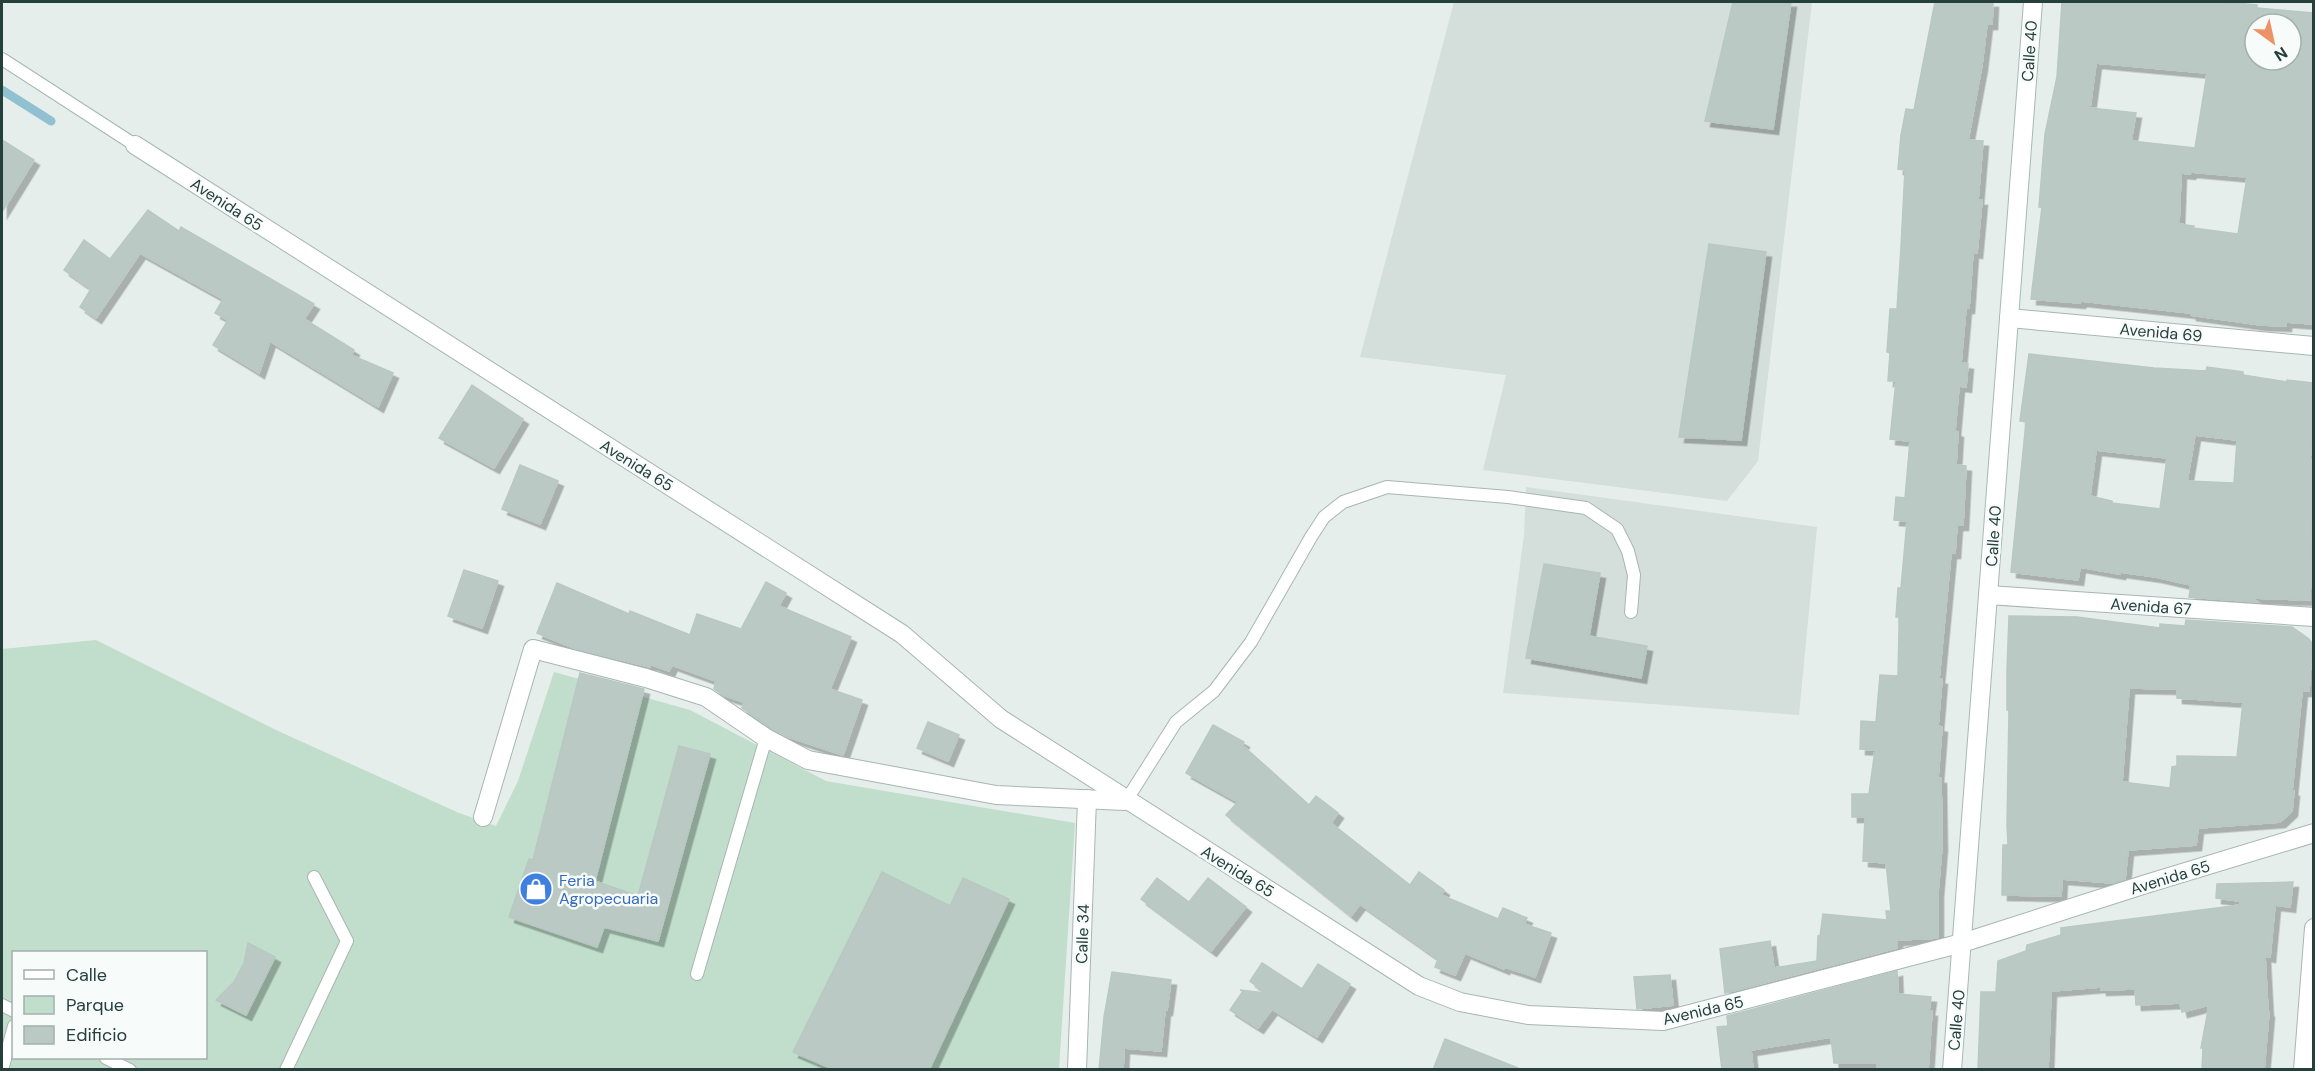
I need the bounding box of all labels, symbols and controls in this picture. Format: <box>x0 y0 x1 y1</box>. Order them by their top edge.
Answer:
north arrow <box>2243 12 2303 72</box>
street label: Calle 40 <box>2017 20 2042 82</box>
text: N <box>2270 42 2292 66</box>
street label: Avenida 65 <box>186 173 267 236</box>
street label: Avenida 69 <box>2119 318 2203 347</box>
street label: Avenida 65 <box>596 435 677 496</box>
street label: Calle 40 <box>1981 505 2006 567</box>
street label: Avenida 67 <box>2110 593 2192 620</box>
street label: Avenida 65 <box>1197 841 1278 902</box>
street label: Avenida 65 <box>2128 855 2213 900</box>
place label: Feria Agropecuaria <box>559 870 658 909</box>
shop icon: Feria Agropecuaria <box>518 871 554 907</box>
street label: Calle 34 <box>1071 903 1094 964</box>
legend <box>12 951 207 1059</box>
text: Calle <box>66 963 107 987</box>
street label: Calle 40 <box>1943 989 1970 1051</box>
street label: Avenida 65 <box>1661 991 1746 1030</box>
text: Parque <box>66 993 124 1017</box>
text: Edificio <box>66 1023 127 1047</box>

